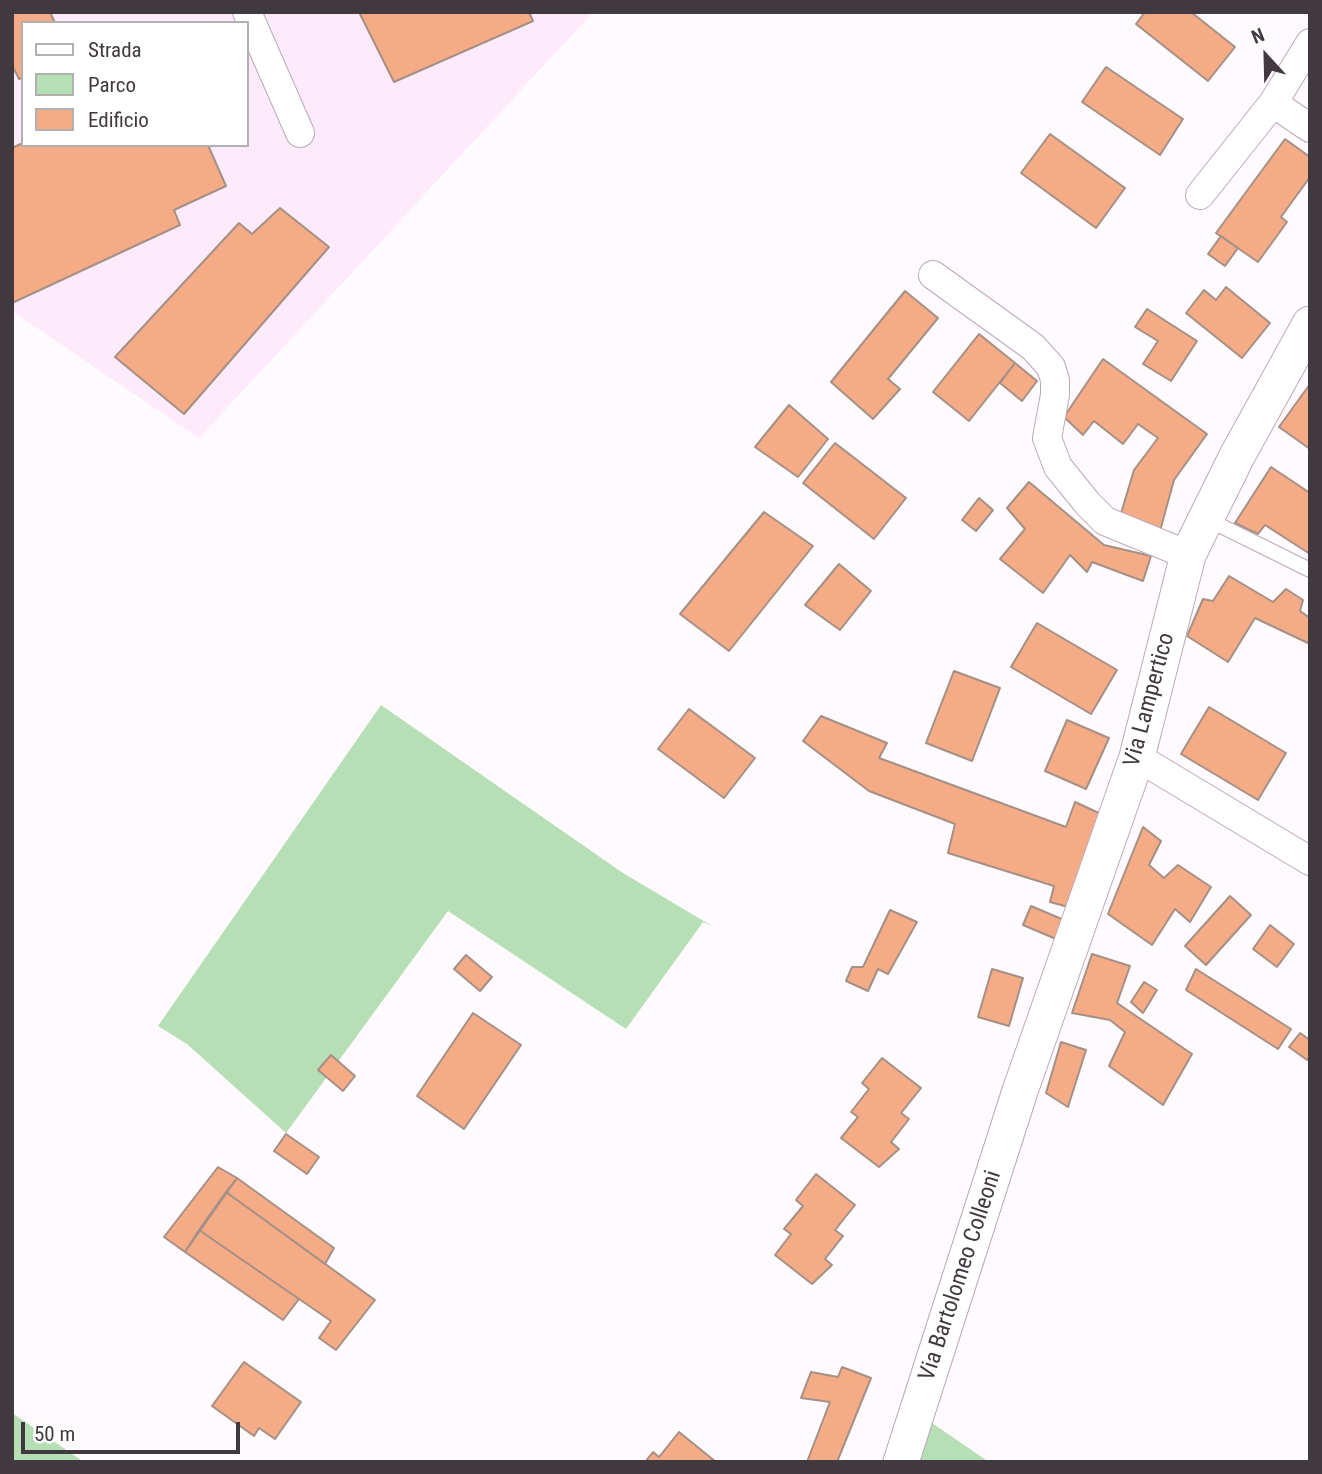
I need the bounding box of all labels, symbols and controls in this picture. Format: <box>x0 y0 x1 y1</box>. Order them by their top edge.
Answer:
legend <box>21 21 248 147</box>
north arrow <box>1231 21 1301 91</box>
text: N <box>1248 23 1268 49</box>
text: Strada <box>88 38 142 62</box>
text: Parco <box>88 73 136 97</box>
text: Edificio <box>88 108 149 132</box>
street label: Via Lampertico <box>1119 630 1181 770</box>
street label: Via Bartolomeo Colleoni <box>914 1167 1008 1385</box>
scale bar <box>24 1408 243 1452</box>
text: 50 m <box>34 1422 75 1446</box>

